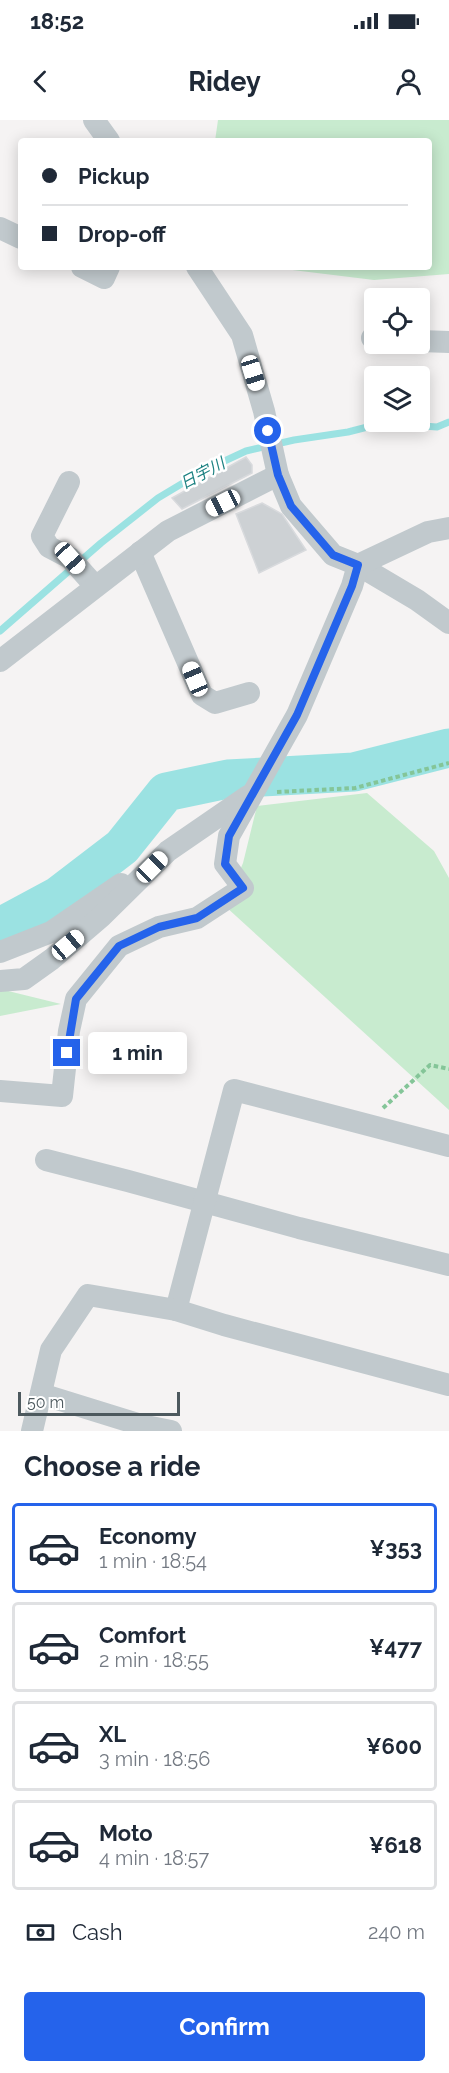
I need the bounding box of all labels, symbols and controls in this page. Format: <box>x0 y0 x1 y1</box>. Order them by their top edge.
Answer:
text: 18:52 <box>30 8 84 34</box>
icon: back <box>24 65 57 98</box>
icon: person <box>392 65 425 98</box>
text: Ridey <box>188 66 261 97</box>
text: Pickup <box>78 163 150 189</box>
text: Drop-off <box>78 221 166 247</box>
map controls <box>364 288 430 432</box>
button: locate <box>364 288 430 354</box>
car <box>239 353 267 393</box>
button: layers <box>364 366 430 432</box>
route start <box>254 417 281 444</box>
water label: 日宇川 <box>177 453 230 493</box>
car <box>203 487 243 519</box>
car <box>51 539 89 577</box>
car <box>180 659 210 699</box>
car <box>133 848 171 886</box>
car <box>48 927 88 963</box>
callout: 1 min <box>88 1032 187 1074</box>
route end <box>53 1039 80 1066</box>
text: 1 min <box>112 1041 163 1065</box>
scale bar <box>18 1389 180 1416</box>
text: 50 m <box>27 1393 64 1412</box>
text: Choose a ride <box>24 1451 200 1482</box>
icon: car <box>27 1521 81 1575</box>
text: Economy <box>99 1523 197 1549</box>
text: ¥353 <box>370 1535 422 1561</box>
text: 1 min · 18:54 <box>99 1549 207 1573</box>
icon: car <box>27 1620 81 1674</box>
text: Comfort <box>99 1622 186 1648</box>
text: ¥477 <box>369 1634 422 1660</box>
text: 2 min · 18:55 <box>99 1648 209 1672</box>
icon: car <box>27 1719 81 1773</box>
text: XL <box>99 1721 126 1747</box>
text: ¥600 <box>366 1733 422 1759</box>
text: 3 min · 18:56 <box>99 1747 210 1771</box>
icon: car <box>27 1818 81 1872</box>
text: Moto <box>99 1820 153 1846</box>
text: ¥618 <box>369 1832 422 1858</box>
text: 4 min · 18:57 <box>99 1846 209 1870</box>
icon: cash <box>24 1916 57 1949</box>
text: Cash <box>72 1919 123 1945</box>
text: 240 m <box>368 1920 425 1944</box>
button: Confirm <box>24 1992 425 2061</box>

